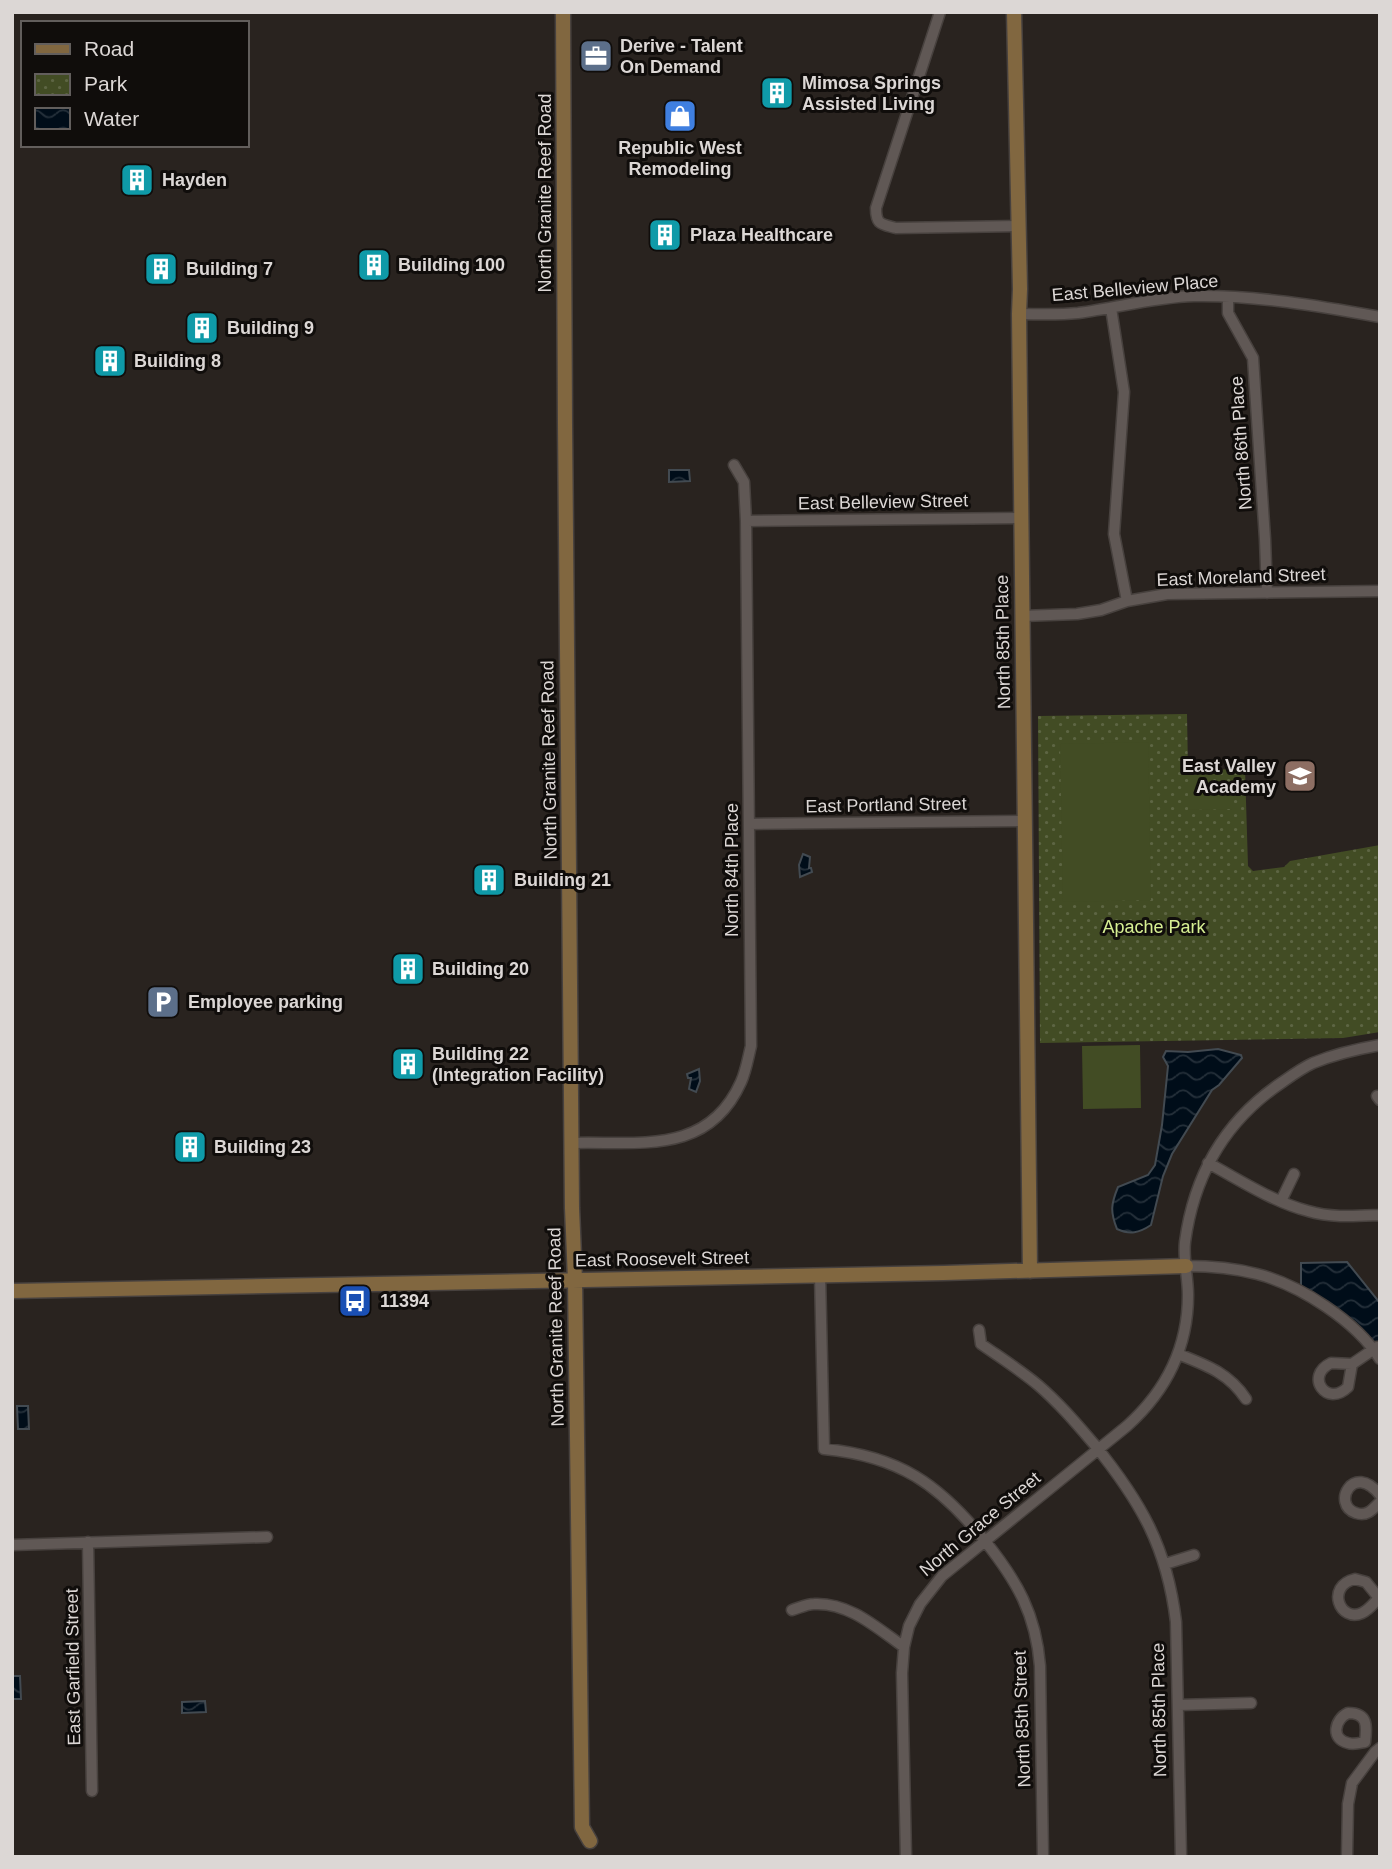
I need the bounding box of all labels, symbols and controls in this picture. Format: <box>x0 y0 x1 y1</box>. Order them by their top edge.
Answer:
legend <box>21 21 248 147</box>
place label: Derive - Talent On Demand <box>620 36 743 77</box>
text: Road <box>84 37 134 60</box>
office icon: Derive - Talent On Demand <box>577 37 615 75</box>
text: Park <box>84 72 128 95</box>
place label: Mimosa Springs Assisted Living <box>802 73 941 114</box>
building icon: Mimosa Springs Assisted Living <box>758 74 796 112</box>
street label: North Granite Reef Road <box>535 93 555 293</box>
shop icon: Republic West Remodeling <box>661 97 699 135</box>
text: Water <box>84 107 139 130</box>
place label: Republic West Remodeling <box>618 138 742 179</box>
building icon: Hayden <box>118 161 156 199</box>
place label: Hayden <box>162 170 227 190</box>
building icon: Plaza Healthcare <box>646 216 684 254</box>
place label: Plaza Healthcare <box>690 225 833 245</box>
building icon: Building 100 <box>355 246 393 284</box>
building icon: Building 7 <box>142 250 180 288</box>
place label: Building 100 <box>398 255 505 275</box>
place label: Building 7 <box>186 259 273 279</box>
street label: East Belleview Place <box>1051 271 1219 305</box>
building icon: Building 9 <box>183 309 221 347</box>
place label: Building 9 <box>227 318 314 338</box>
building icon: Building 8 <box>91 342 129 380</box>
place label: Building 8 <box>134 351 221 371</box>
street label: North 86th Place <box>1226 375 1256 511</box>
street label: East Belleview Street <box>798 491 968 513</box>
street label: East Moreland Street <box>1156 564 1326 590</box>
street label: North 85th Place <box>992 575 1014 709</box>
street label: North Granite Reef Road <box>537 660 561 860</box>
place label: East Valley Academy <box>1182 756 1276 797</box>
school or university icon: East Valley Academy <box>1281 757 1319 795</box>
street label: East Portland Street <box>805 794 967 816</box>
street label: North 84th Place <box>722 803 742 937</box>
building icon: Building 21 <box>470 861 508 899</box>
place label: Building 21 <box>514 870 611 890</box>
park label: Apache Park <box>1102 917 1207 937</box>
building icon: Building 20 <box>389 950 427 988</box>
place label: Building 20 <box>432 959 529 979</box>
parking icon: Employee parking <box>144 983 182 1021</box>
place label: Employee parking <box>188 992 343 1012</box>
place label: Building 22 (Integration Facility) <box>432 1044 604 1085</box>
building icon: Building 22 (Integration Facility) <box>389 1045 427 1083</box>
building icon: Building 23 <box>171 1128 209 1166</box>
place label: Building 23 <box>214 1137 311 1157</box>
street label: North Granite Reef Road <box>544 1227 568 1427</box>
street label: East Roosevelt Street <box>575 1247 749 1271</box>
bus stop icon: 11394 <box>336 1282 374 1320</box>
place label: 11394 <box>380 1291 429 1311</box>
street label: North Grace Street <box>916 1468 1044 1580</box>
street label: East Garfield Street <box>62 1588 84 1746</box>
street label: North 85th Place <box>1148 1643 1170 1777</box>
street label: North 85th Street <box>1010 1650 1034 1788</box>

